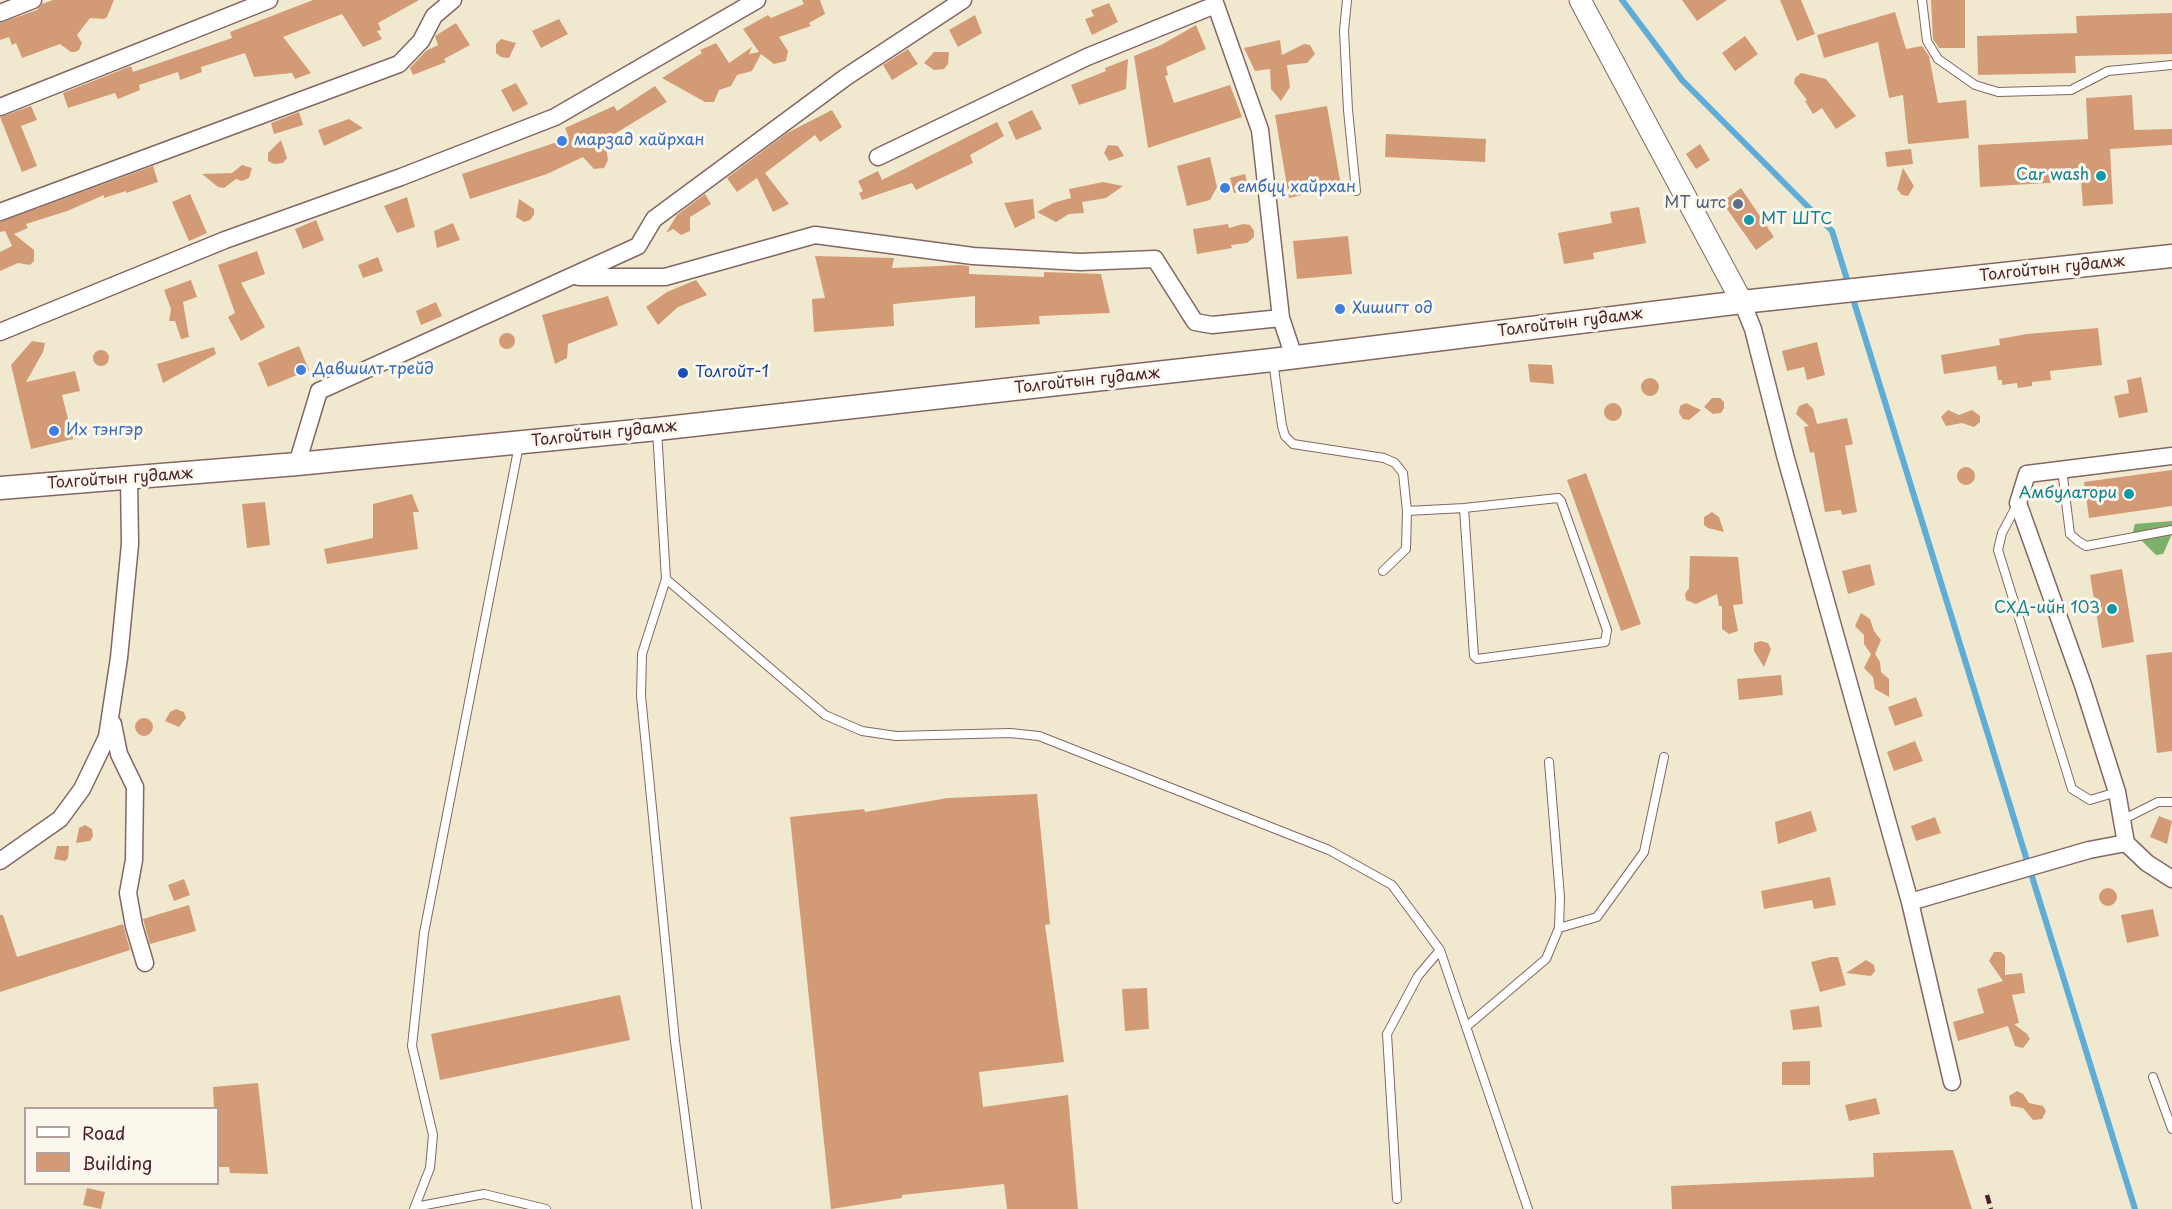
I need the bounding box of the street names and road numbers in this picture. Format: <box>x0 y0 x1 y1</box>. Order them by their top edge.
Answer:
street label: Толгойтын гудамж <box>1978 252 2126 286</box>
street label: Толгойтын гудамж <box>1496 305 1644 341</box>
street label: Толгойтын гудамж <box>1013 364 1161 398</box>
street label: Толгойтын гудамж <box>530 417 678 451</box>
street label: Толгойтын гудамж <box>46 464 194 494</box>

